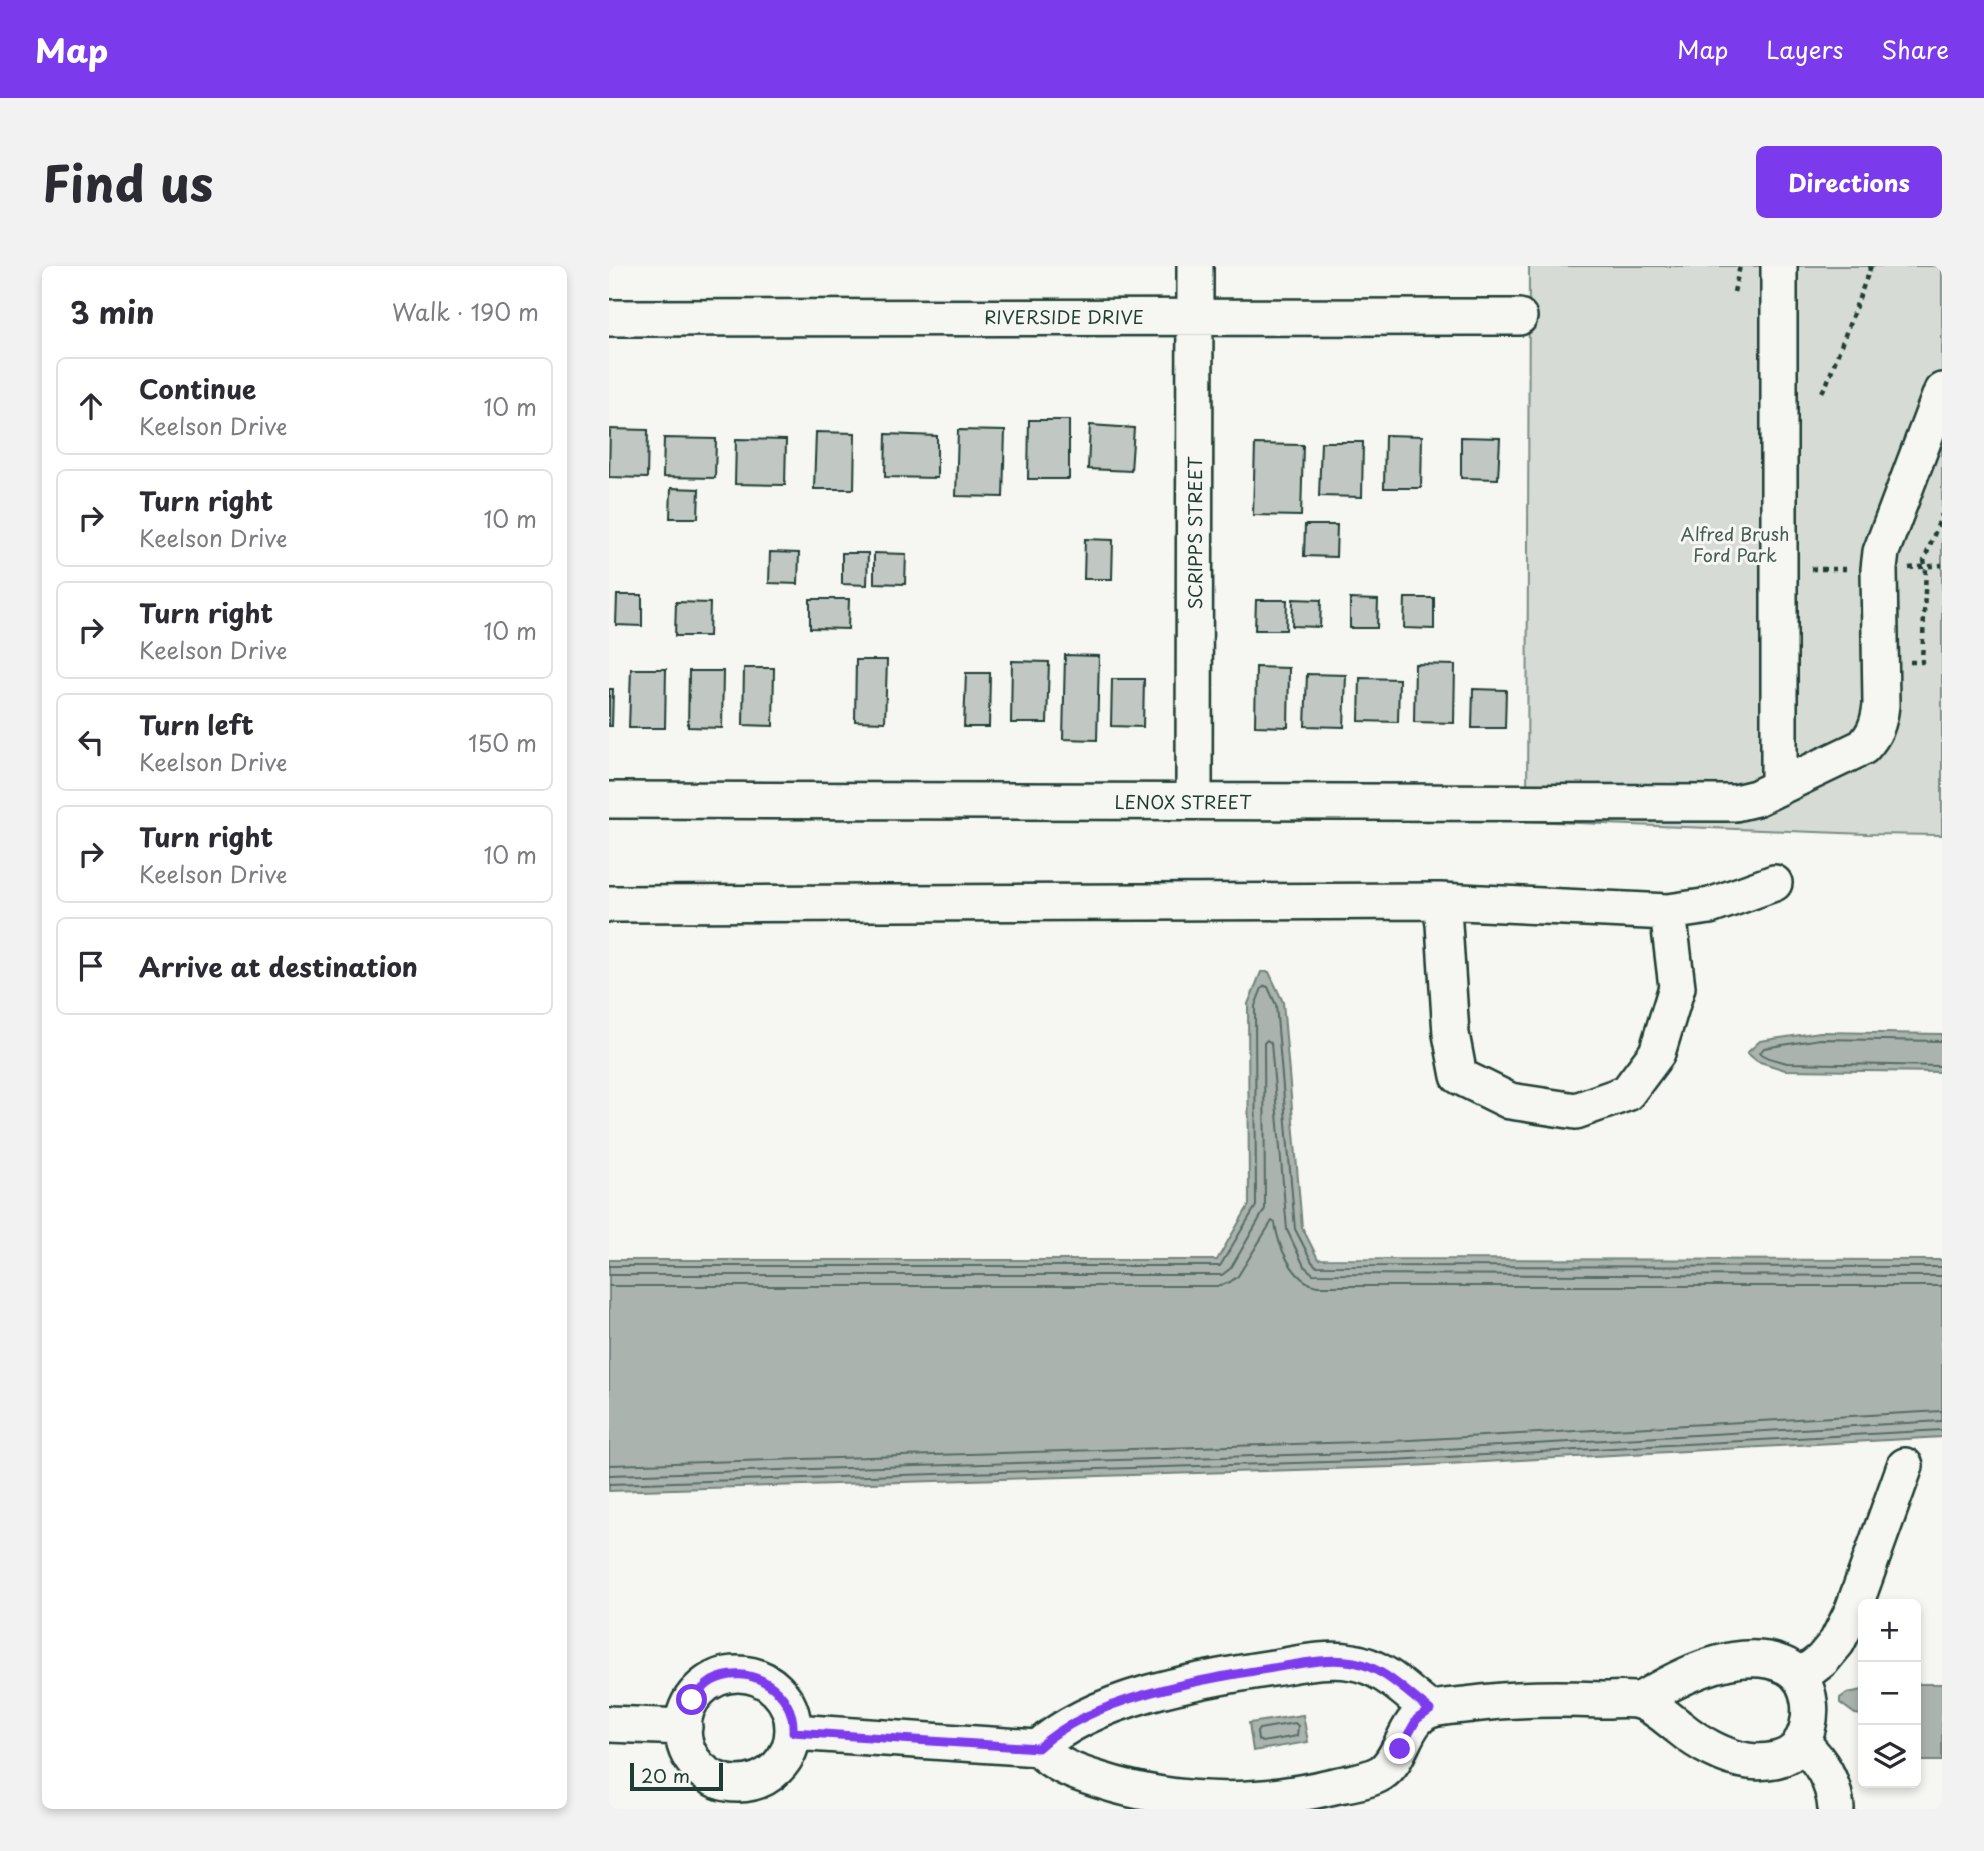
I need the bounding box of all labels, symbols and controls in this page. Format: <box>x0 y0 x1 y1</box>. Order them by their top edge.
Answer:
text: Map <box>35 24 108 74</box>
text: Map <box>1677 31 1728 67</box>
text: Layers <box>1766 31 1843 67</box>
text: Share <box>1881 31 1949 67</box>
text: Find us <box>42 145 213 219</box>
button: Directions <box>1756 146 1942 218</box>
text: 3 min <box>70 289 155 334</box>
text: Walk · 190 m <box>392 294 539 329</box>
street label: RIVERSIDE DRIVE <box>984 303 1144 330</box>
text: Continue <box>139 369 256 408</box>
icon: ahead <box>72 387 110 425</box>
text: 10 m <box>483 389 537 424</box>
text: Keelson Drive <box>139 408 287 443</box>
street label: SCRIPPS STREET <box>1181 456 1208 610</box>
text: Turn right <box>139 481 273 520</box>
icon: right <box>72 499 110 537</box>
text: 10 m <box>483 501 537 536</box>
text: Keelson Drive <box>139 520 287 555</box>
park label: Alfred Brush Ford Park <box>1681 520 1789 568</box>
text: Turn right <box>139 593 273 632</box>
icon: right <box>72 611 110 649</box>
text: 10 m <box>483 613 537 648</box>
text: Keelson Drive <box>139 632 287 667</box>
text: Turn left <box>139 705 254 744</box>
icon: left <box>72 723 110 761</box>
text: 150 m <box>468 725 537 760</box>
text: Keelson Drive <box>139 744 287 779</box>
street label: LENOX STREET <box>1115 788 1252 815</box>
text: Turn right <box>139 817 273 856</box>
icon: right <box>72 835 110 873</box>
text: 10 m <box>483 837 537 872</box>
text: Keelson Drive <box>139 856 287 891</box>
icon: arrive <box>72 947 110 985</box>
text: Arrive at destination <box>139 947 418 986</box>
map controls <box>1858 1599 1921 1788</box>
button: + <box>1858 1599 1921 1662</box>
button: − <box>1858 1662 1921 1725</box>
route start <box>676 1684 707 1715</box>
button: layers <box>1858 1725 1921 1788</box>
route end <box>1384 1733 1415 1764</box>
scale bar <box>630 1760 723 1792</box>
text: 20 m <box>641 1761 690 1789</box>

